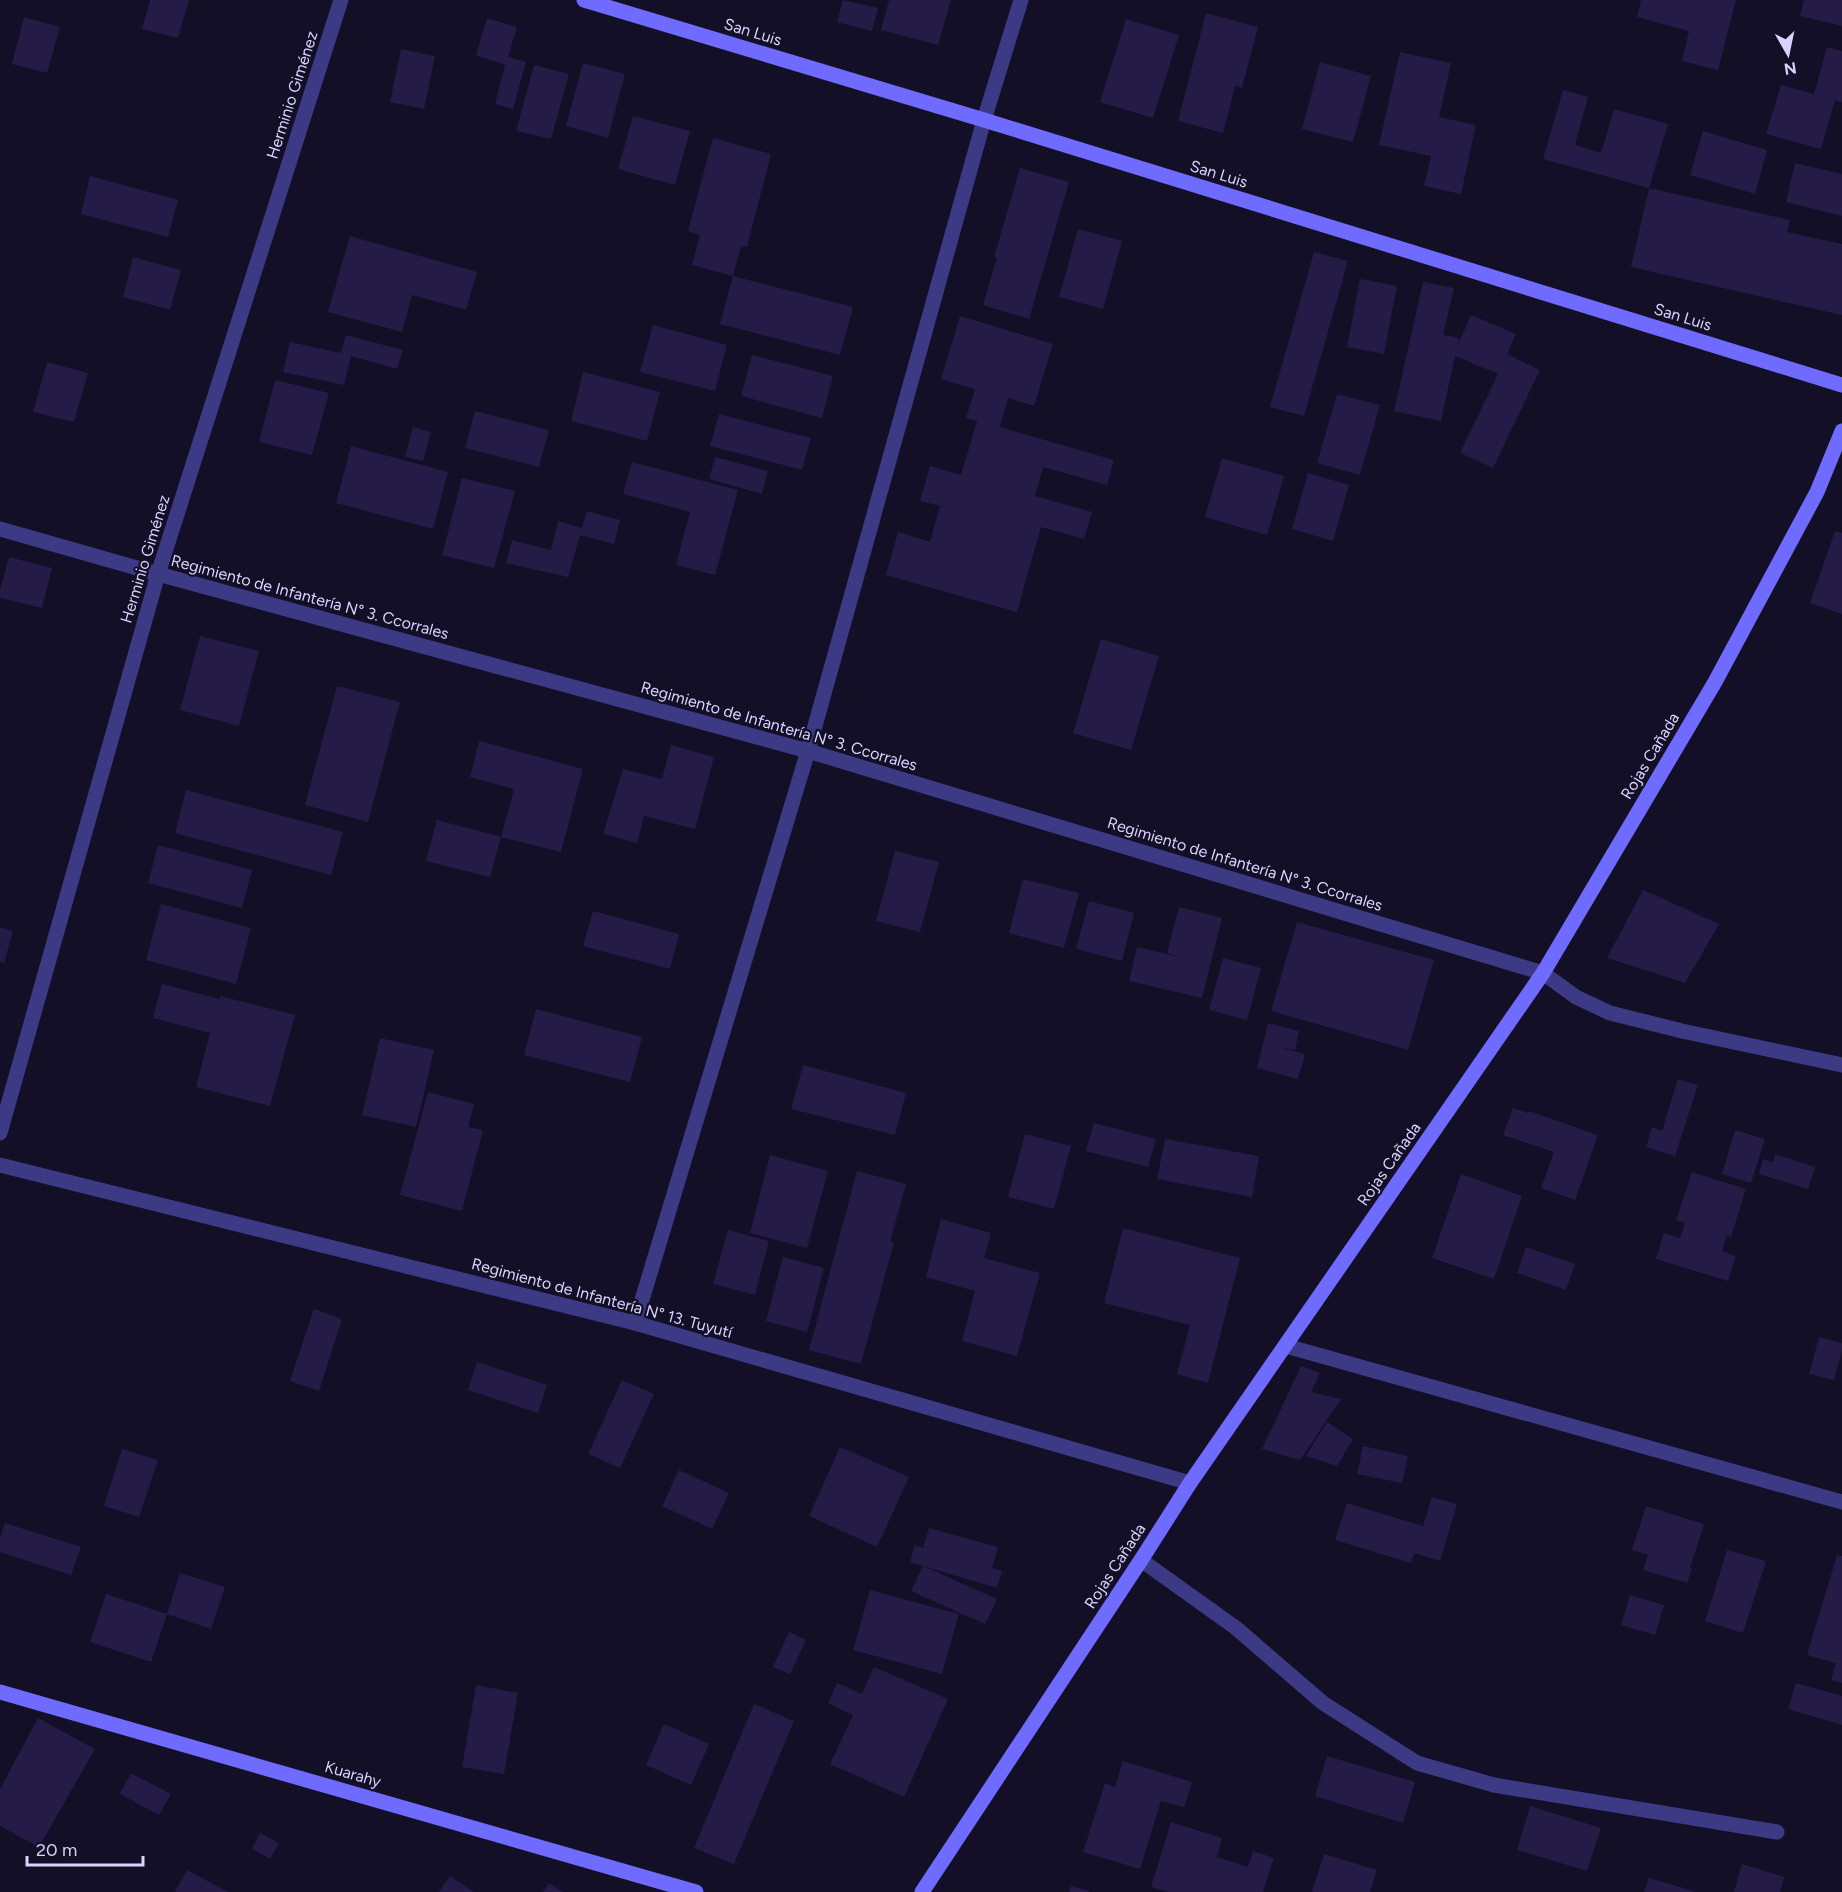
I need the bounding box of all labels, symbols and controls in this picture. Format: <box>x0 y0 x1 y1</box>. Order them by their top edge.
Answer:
street label: San Luis <box>722 14 784 50</box>
north arrow <box>1758 24 1818 84</box>
street label: Herminio Giménez <box>262 29 322 161</box>
text: N <box>1783 58 1798 79</box>
street label: San Luis <box>1188 156 1250 192</box>
street label: San Luis <box>1652 299 1714 335</box>
street label: Herminio Giménez <box>116 492 174 625</box>
street label: Regimiento de Infantería N° 3. Ccorrales <box>169 551 451 643</box>
street label: Regimiento de Infantería N° 3. Ccorrales <box>639 677 919 775</box>
street label: Rojas Cañada <box>1617 709 1683 803</box>
street label: Regimiento de Infantería N° 3. Ccorrales <box>1105 813 1385 915</box>
street label: Rojas Cañada <box>1353 1119 1425 1209</box>
street label: Regimiento de Infantería N° 13. Tuyutí <box>469 1254 736 1342</box>
street label: Rojas Cañada <box>1080 1520 1150 1612</box>
street label: Kuarahy <box>323 1757 384 1791</box>
scale bar <box>27 1829 142 1867</box>
text: 20 m <box>36 1839 77 1861</box>

